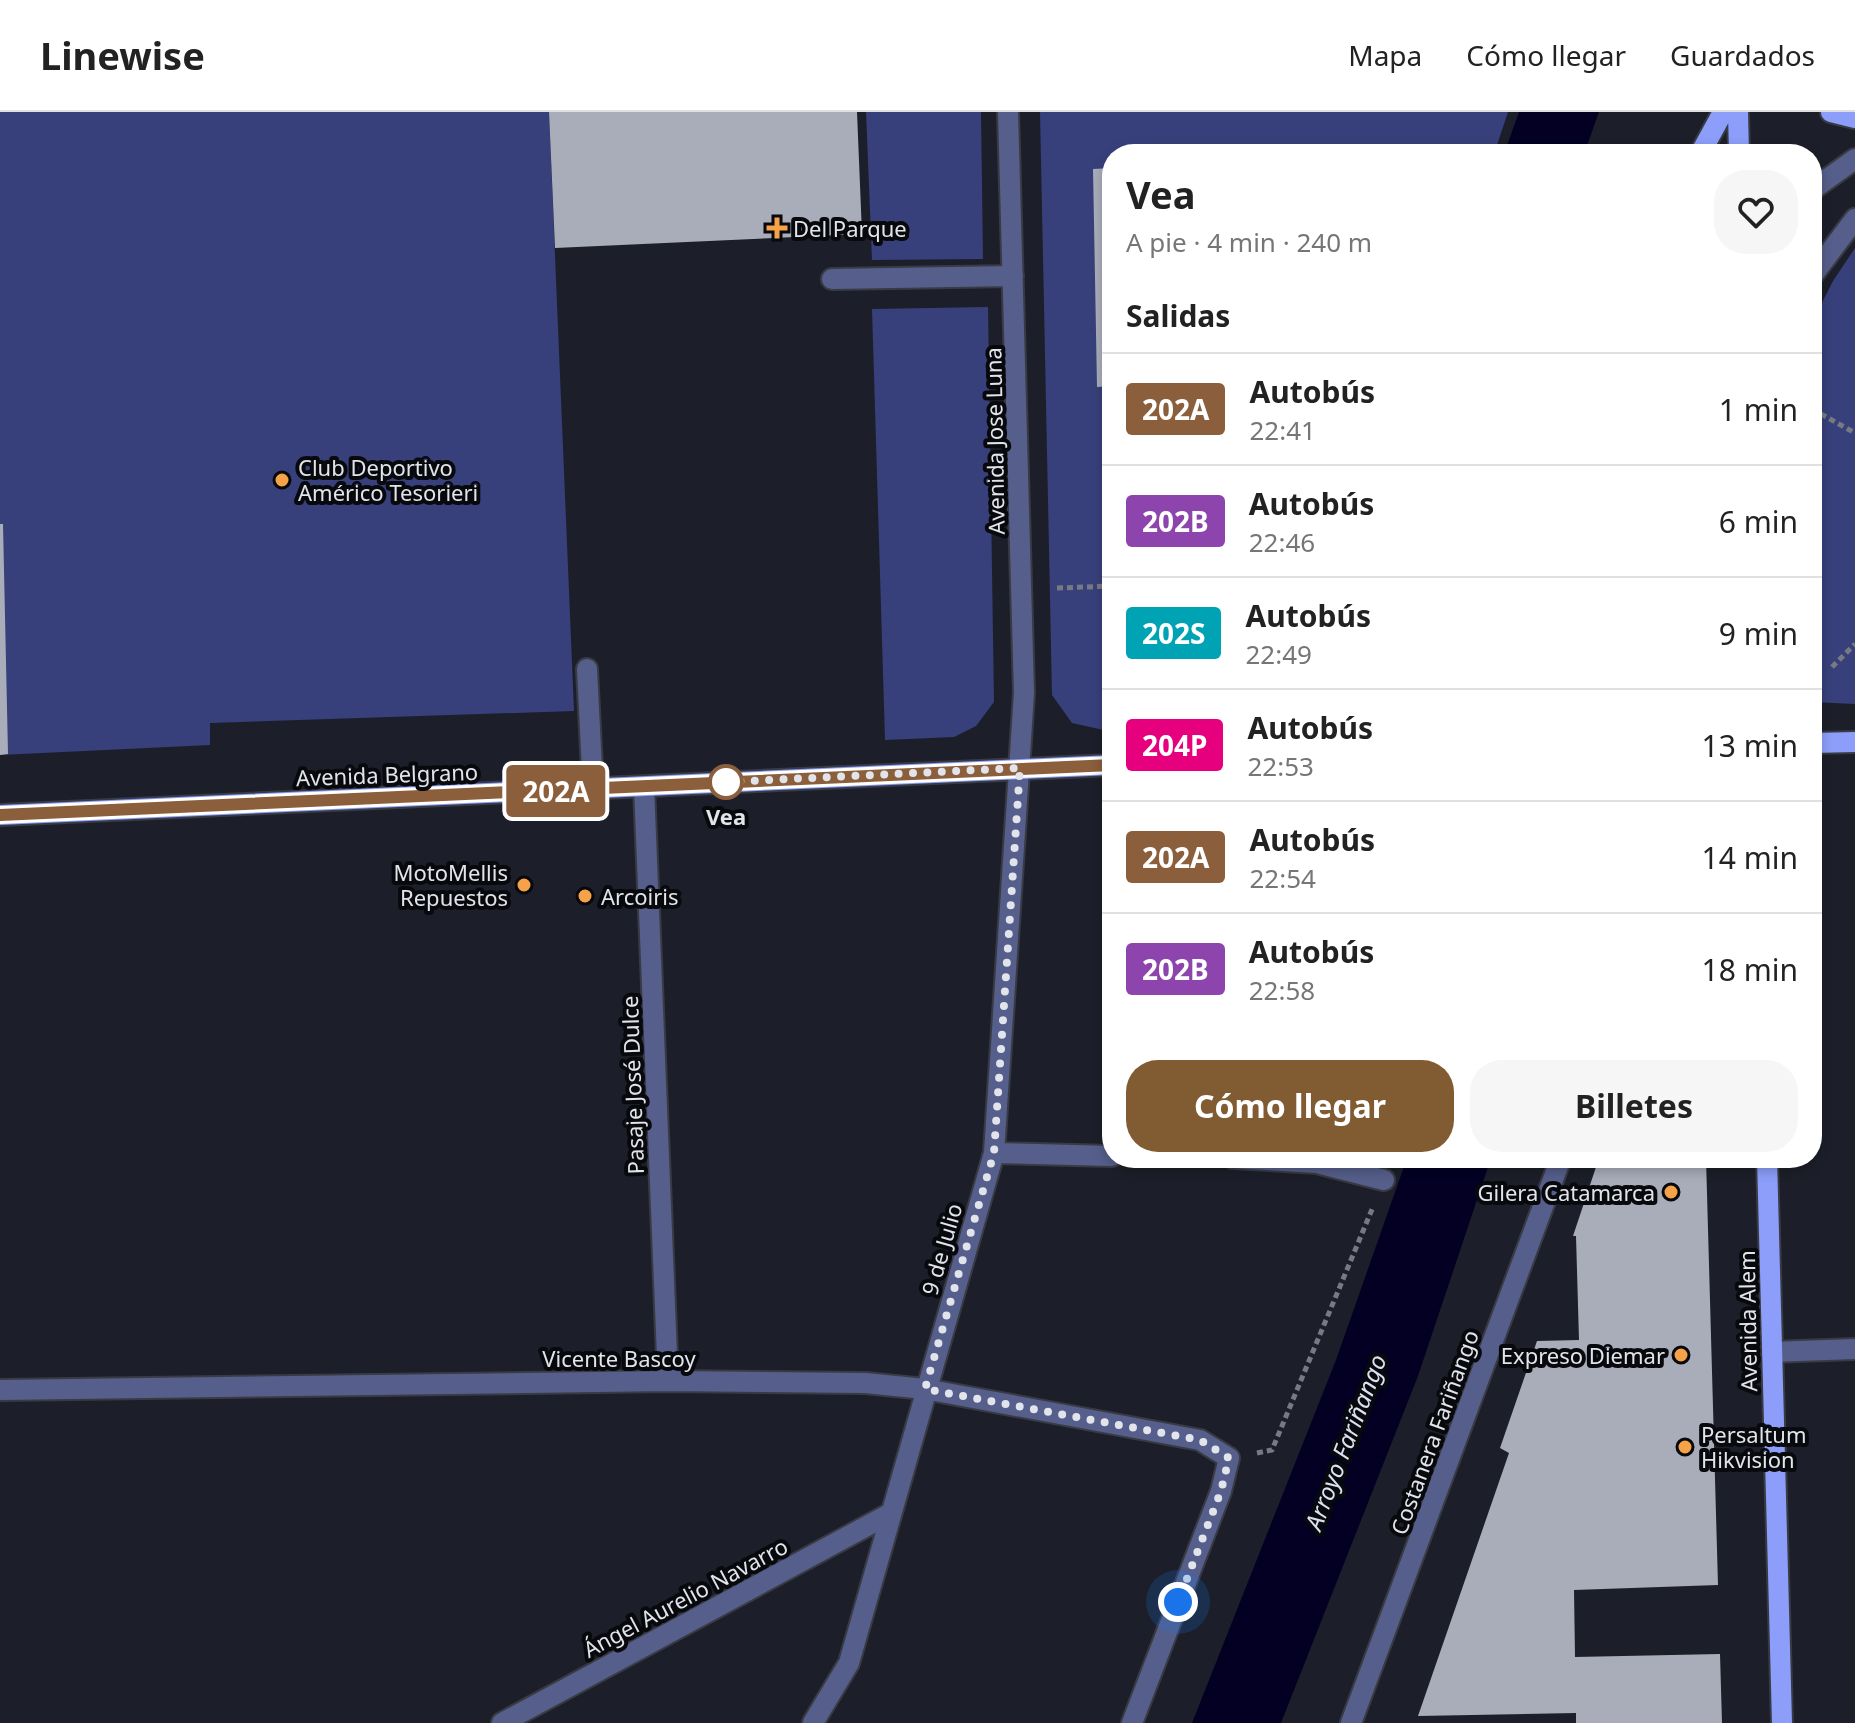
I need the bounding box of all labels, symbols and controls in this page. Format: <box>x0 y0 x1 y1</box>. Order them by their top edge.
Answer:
text: Linewise <box>40 29 205 81</box>
text: Mapa <box>1348 36 1422 74</box>
text: Cómo llegar <box>1466 36 1626 74</box>
text: Guardados <box>1670 36 1815 74</box>
text: Vea <box>1126 168 1195 220</box>
button: heart <box>1714 170 1798 254</box>
place label: Del Parque <box>793 213 907 243</box>
marker: Del Parque <box>768 219 786 237</box>
text: A pie · 4 min · 240 m <box>1126 224 1372 260</box>
text: Salidas <box>1126 295 1230 336</box>
street label: Avenida Jose Luna <box>977 347 1011 535</box>
text: Autobús <box>1249 371 1375 412</box>
text: 1 min <box>1719 389 1798 430</box>
text: 202A <box>1142 390 1209 428</box>
text: 22:41 <box>1249 412 1316 448</box>
place label: Club Deportivo Américo Tesorieri <box>298 452 478 507</box>
marker: Club Deportivo Américo Tesorieri <box>273 471 291 489</box>
text: Autobús <box>1249 483 1374 524</box>
text: 6 min <box>1719 501 1798 542</box>
text: 202B <box>1142 502 1209 540</box>
text: 22:46 <box>1249 524 1315 560</box>
text: Autobús <box>1245 595 1371 636</box>
text: 9 min <box>1719 613 1798 654</box>
text: 202S <box>1142 614 1205 652</box>
text: 22:49 <box>1245 636 1312 672</box>
text: Autobús <box>1247 707 1373 748</box>
text: 13 min <box>1702 725 1798 766</box>
text: 204P <box>1142 726 1207 764</box>
text: 22:53 <box>1247 748 1314 784</box>
street label: Avenida Belgrano <box>295 756 479 792</box>
line badge: 202A <box>500 765 612 817</box>
marker: Vea <box>709 765 743 799</box>
text: 202A <box>522 772 590 810</box>
place label: Vea <box>706 801 746 831</box>
text: Autobús <box>1249 819 1375 860</box>
text: 14 min <box>1702 837 1798 878</box>
text: 202A <box>1142 838 1209 876</box>
place label: MotoMellis Repuestos <box>394 857 508 912</box>
text: 22:54 <box>1249 860 1316 896</box>
marker: MotoMellis Repuestos <box>515 876 533 894</box>
place label: Arcoiris <box>601 881 679 911</box>
marker: Arcoiris <box>576 887 594 905</box>
text: Autobús <box>1249 931 1374 972</box>
text: 18 min <box>1702 949 1798 990</box>
text: 202B <box>1142 950 1209 988</box>
text: 22:58 <box>1249 972 1315 1008</box>
street label: Pasaje José Dulce <box>614 995 650 1175</box>
button: Cómo llegar <box>1126 1060 1454 1152</box>
button: Billetes <box>1470 1060 1798 1152</box>
place label: Gilera Catamarca <box>1478 1177 1655 1207</box>
marker: Gilera Catamarca <box>1662 1183 1680 1201</box>
street label: 9 de Julio <box>914 1200 968 1298</box>
street label: Avenida Alem <box>1731 1250 1763 1392</box>
street label: Costanera Fariñango <box>1383 1326 1485 1538</box>
place label: Expreso Diemar <box>1501 1340 1665 1370</box>
street label: Vicente Bascoy <box>542 1343 696 1373</box>
marker: Expreso Diemar <box>1672 1346 1690 1364</box>
water label: Arroyo Fariñango <box>1296 1349 1394 1536</box>
place label: Persaltum Hikvision <box>1701 1419 1806 1474</box>
marker: Persaltum Hikvision <box>1676 1438 1694 1456</box>
street label: Ángel Aurelio Navarro <box>577 1530 793 1664</box>
your location <box>1158 1582 1198 1622</box>

